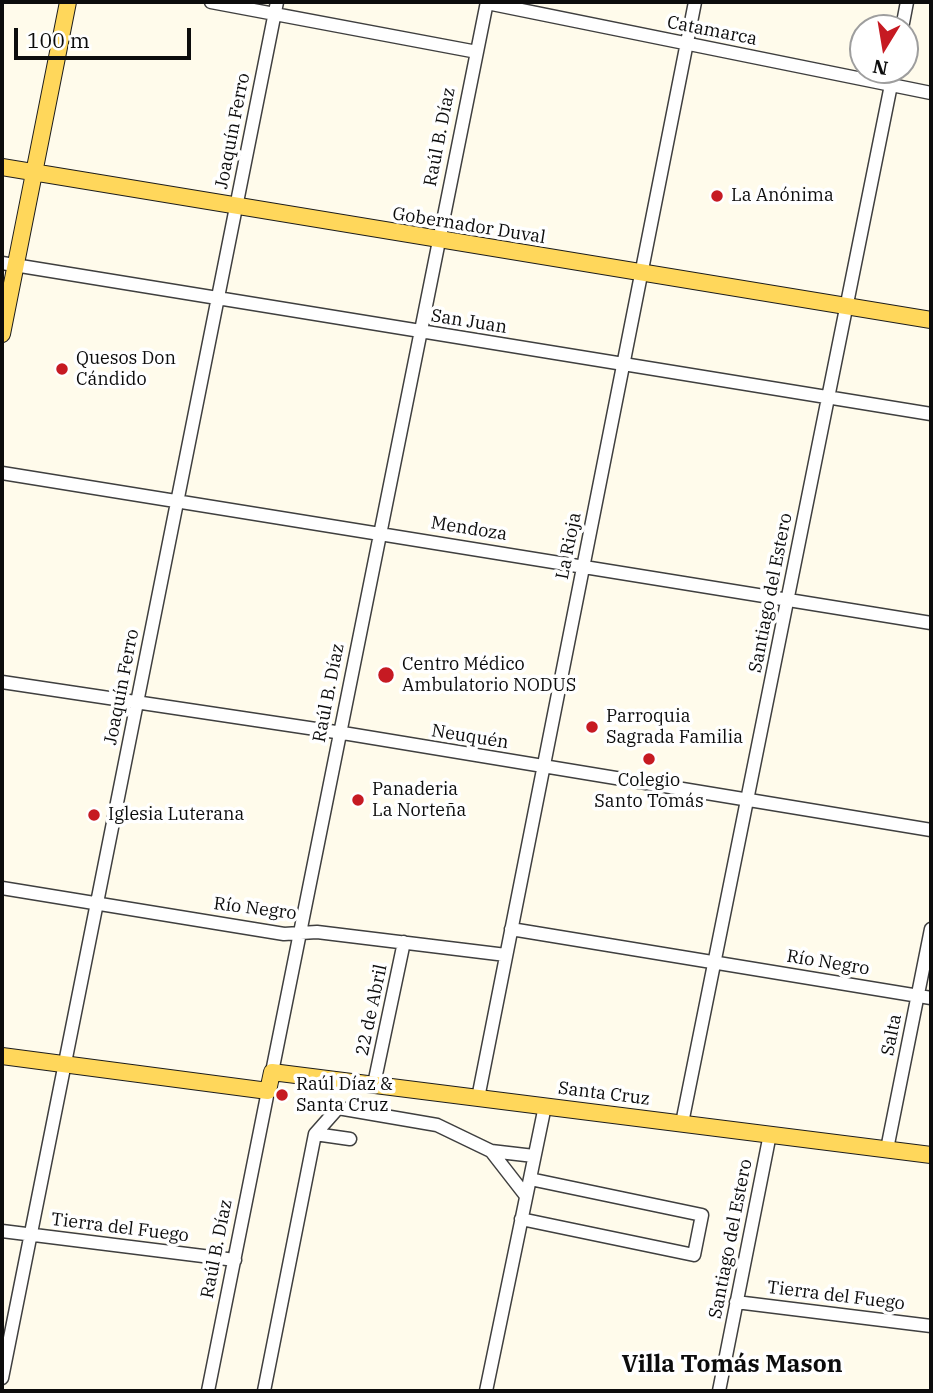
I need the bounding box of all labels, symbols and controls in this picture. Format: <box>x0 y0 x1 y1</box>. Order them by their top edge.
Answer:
street label: Catamarca <box>665 12 759 50</box>
scale bar <box>18 14 194 58</box>
north arrow <box>849 14 919 84</box>
text: 100 m <box>27 26 90 54</box>
text: N <box>871 54 890 81</box>
street label: Joaquín Ferro <box>211 71 255 191</box>
street label: Raúl B. Díaz <box>420 86 460 188</box>
place label: La Anónima <box>731 185 834 207</box>
marker: La Anónima <box>709 188 725 204</box>
street label: Gobernador Duval <box>391 203 547 249</box>
street label: San Juan <box>429 305 509 339</box>
place label: Quesos Don Cándido <box>76 348 176 390</box>
marker: Quesos Don Cándido <box>54 361 70 377</box>
street label: La Rioja <box>552 511 586 581</box>
street label: Santiago del Estero <box>745 511 797 675</box>
street label: Mendoza <box>429 512 509 546</box>
street label: Joaquín Ferro <box>100 627 144 747</box>
street label: Raúl B. Díaz <box>309 642 349 744</box>
place label: Centro Médico Ambulatorio NODUS <box>402 654 576 696</box>
marker: Centro Médico Ambulatorio NODUS <box>376 665 396 685</box>
place label: Parroquia Sagrada Familia <box>606 706 743 748</box>
marker: Parroquia Sagrada Familia <box>584 719 600 735</box>
street label: Neuquén <box>430 720 510 754</box>
marker: Colegio Santo Tomás <box>641 751 657 767</box>
place label: Colegio Santo Tomás <box>594 770 704 812</box>
place label: Panaderia La Norteña <box>372 779 466 822</box>
marker: Panaderia La Norteña <box>350 792 366 808</box>
place label: Iglesia Luterana <box>108 804 244 826</box>
marker: Iglesia Luterana <box>86 807 102 823</box>
street label: Río Negro <box>212 893 298 925</box>
street label: Río Negro <box>785 946 871 980</box>
street label: 22 de Abril <box>352 962 392 1058</box>
street label: Salta <box>877 1012 907 1058</box>
place label: Raúl Díaz & Santa Cruz <box>296 1074 393 1116</box>
street label: Santa Cruz <box>557 1078 651 1110</box>
marker: Raúl Díaz & Santa Cruz <box>274 1087 290 1103</box>
street label: Santiago del Estero <box>705 1157 757 1321</box>
street label: Raúl B. Díaz <box>197 1198 237 1300</box>
street label: Tierra del Fuego <box>50 1209 190 1247</box>
street label: Tierra del Fuego <box>766 1277 906 1315</box>
district label: Villa Tomás Mason <box>621 1351 843 1379</box>

